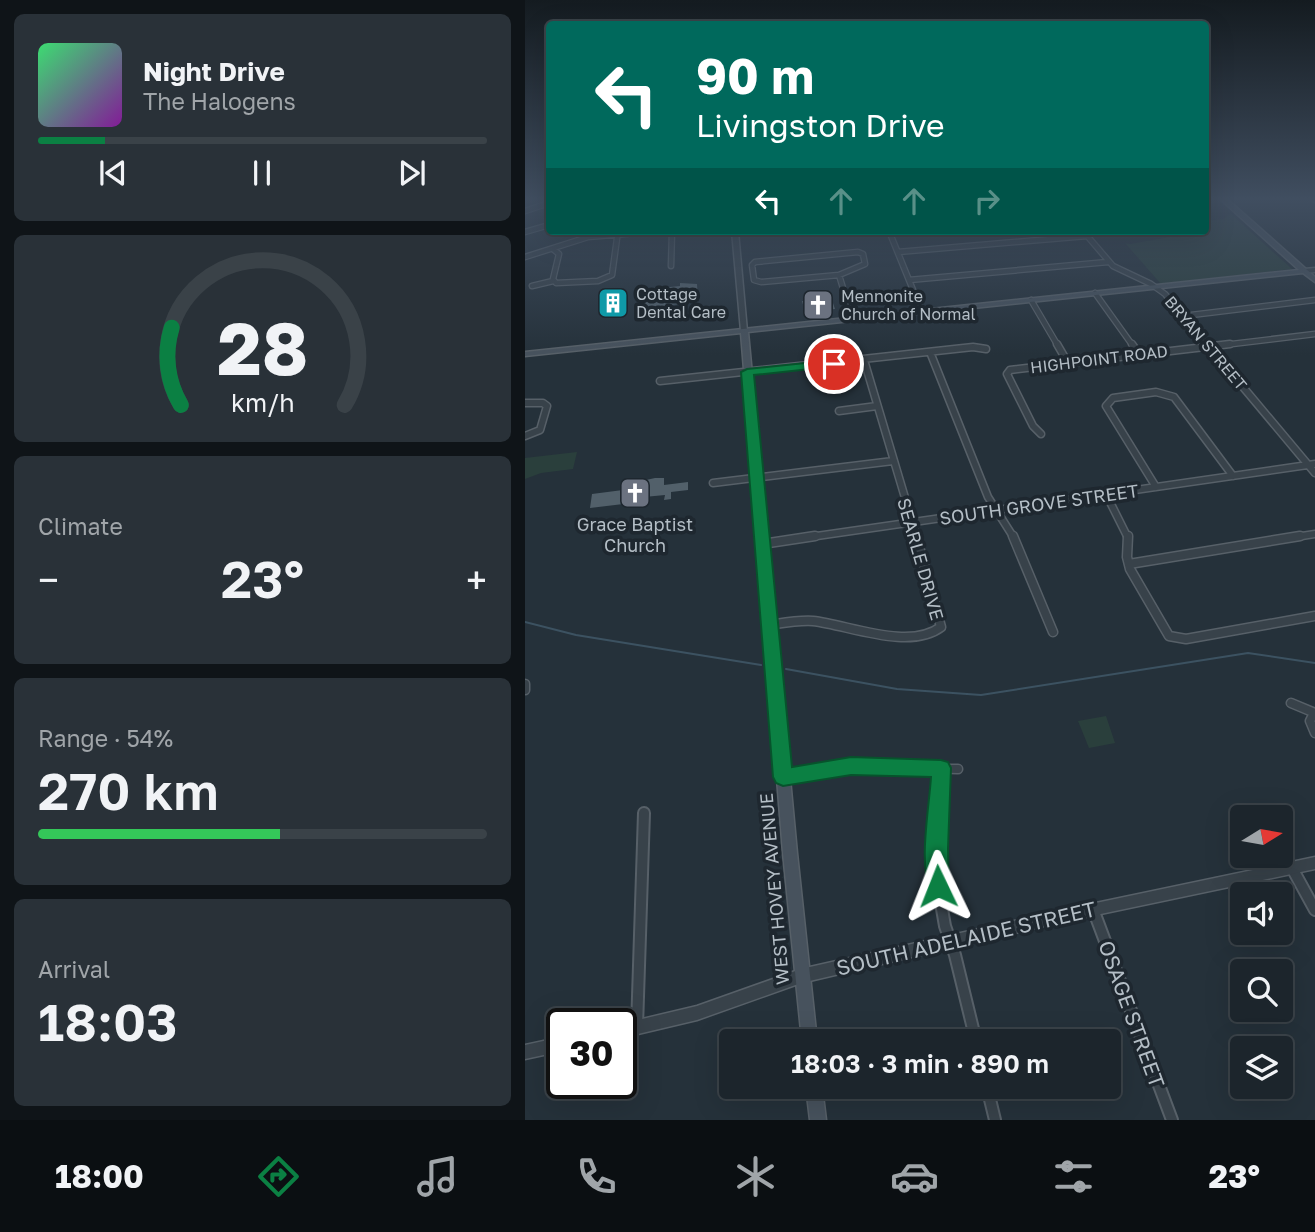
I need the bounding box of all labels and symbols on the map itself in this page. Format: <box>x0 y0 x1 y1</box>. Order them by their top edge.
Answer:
place label: Cottage Dental Care <box>636 284 726 322</box>
building icon: Cottage Dental Care <box>596 286 630 320</box>
place label: Mennonite Church of Normal <box>841 286 976 324</box>
church icon: Mennonite Church of Normal <box>801 288 835 322</box>
street label: BRYAN STREET <box>1161 292 1251 394</box>
pin <box>804 334 864 394</box>
street label: HIGHPOINT ROAD <box>1029 341 1169 377</box>
church icon: Grace Baptist Church <box>618 476 652 510</box>
street label: SOUTH GROVE STREET <box>938 479 1140 529</box>
street label: SEARLE DRIVE <box>893 495 949 623</box>
place label: Grace Baptist Church <box>577 513 693 556</box>
street label: WEST HOVEY AVENUE <box>755 792 793 986</box>
north arrow <box>1230 805 1293 868</box>
position arrow <box>901 849 975 923</box>
street label: SOUTH ADELAIDE STREET <box>834 895 1098 981</box>
street label: OSAGE STREET <box>1093 937 1171 1091</box>
speed limit sign: 30 <box>546 1008 637 1099</box>

